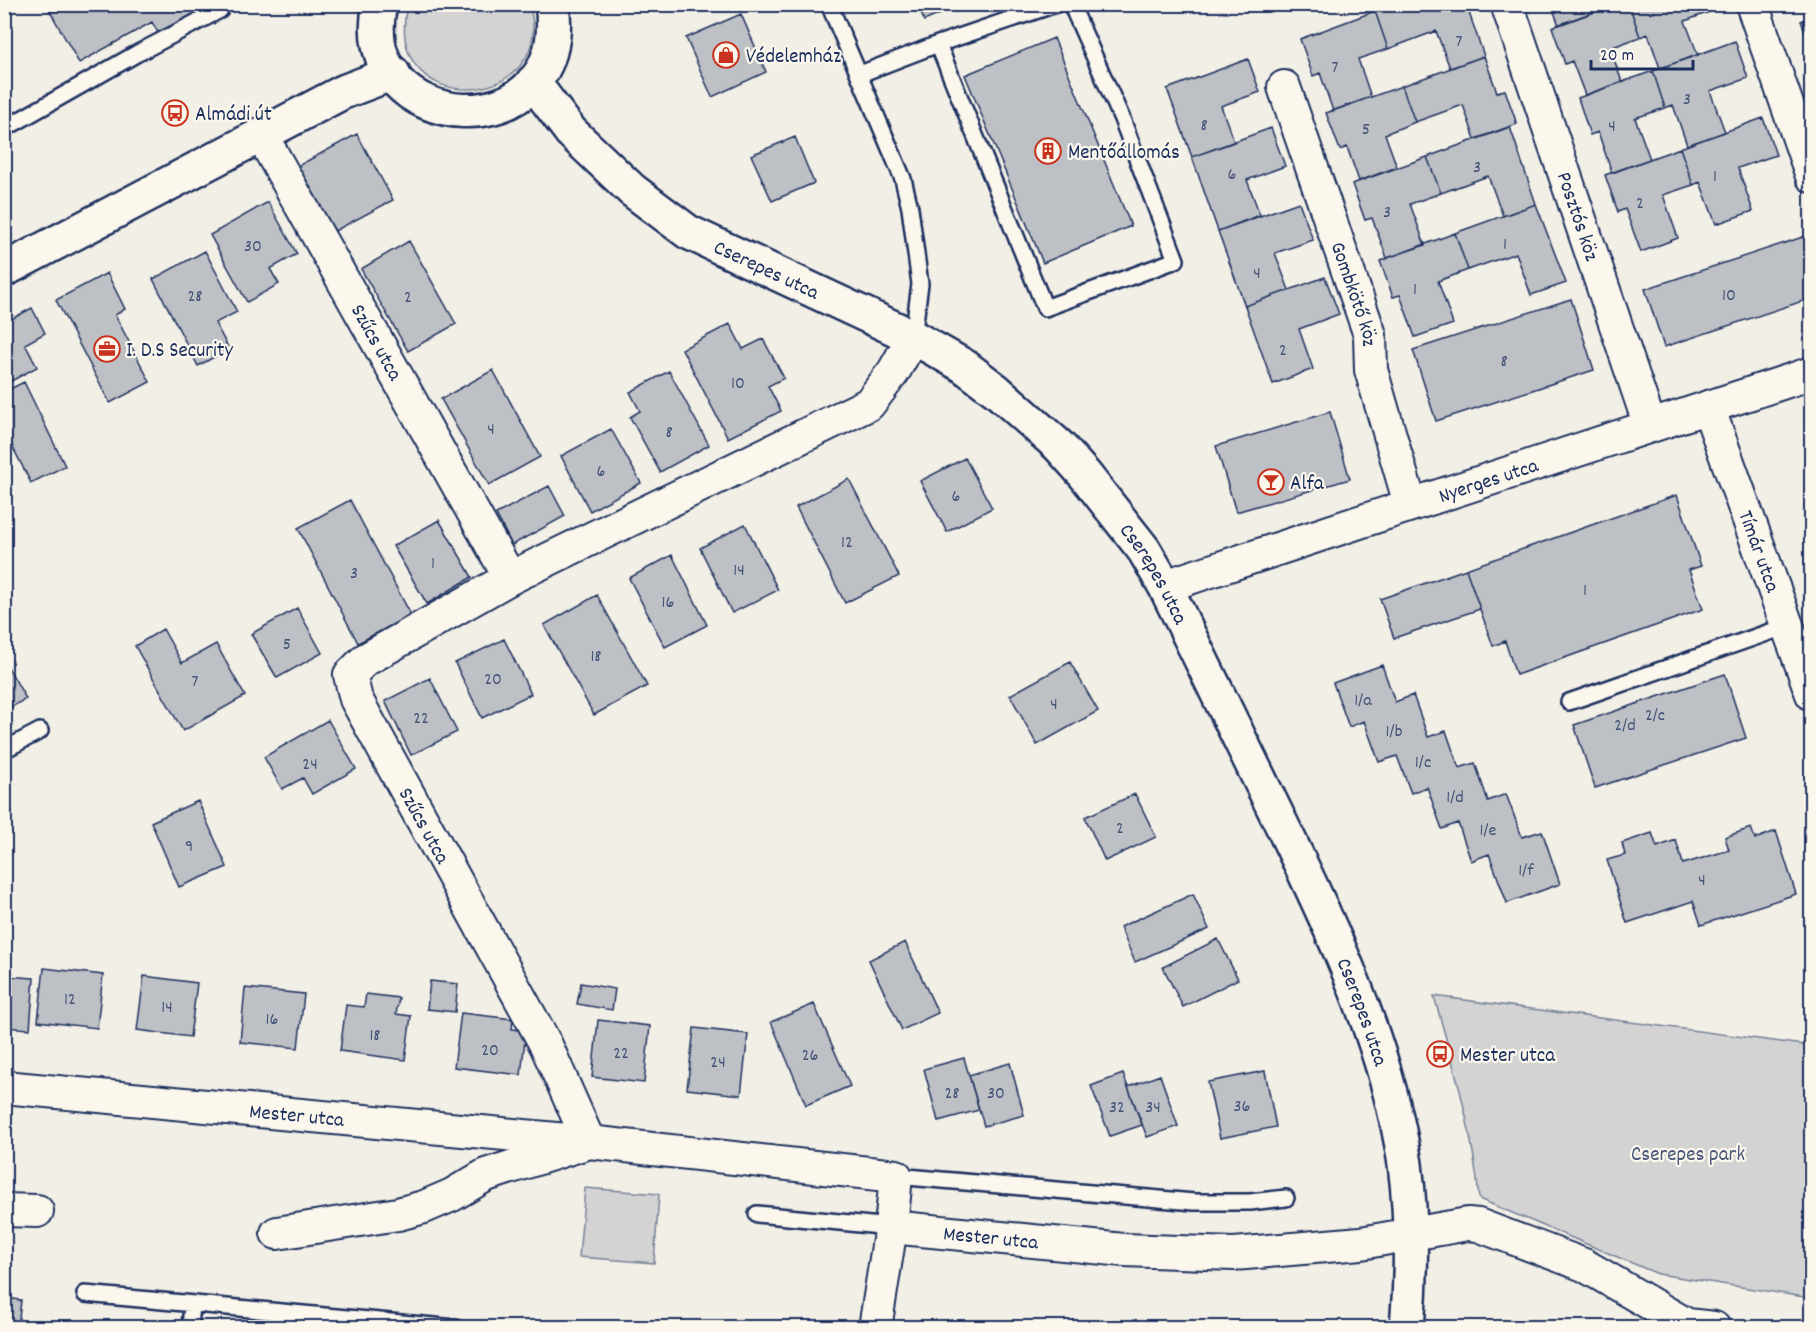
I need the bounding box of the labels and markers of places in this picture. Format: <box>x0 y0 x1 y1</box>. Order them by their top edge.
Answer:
shop icon: Védelemház <box>711 40 741 70</box>
place label: Védelemház <box>746 43 841 73</box>
bus stop icon: Almádi út <box>160 98 190 128</box>
place label: Almádi út <box>195 101 272 131</box>
building icon: Mentőállomás <box>1033 136 1063 166</box>
place label: Mentőállomás <box>1068 139 1180 169</box>
office icon: I. D.S Security <box>92 334 122 364</box>
place label: I. D.S Security <box>126 337 234 367</box>
bar icon: Alfa <box>1256 467 1286 497</box>
place label: Alfa <box>1290 470 1325 500</box>
bus stop icon: Mester utca <box>1425 1039 1455 1069</box>
place label: Mester utca <box>1460 1042 1556 1072</box>

